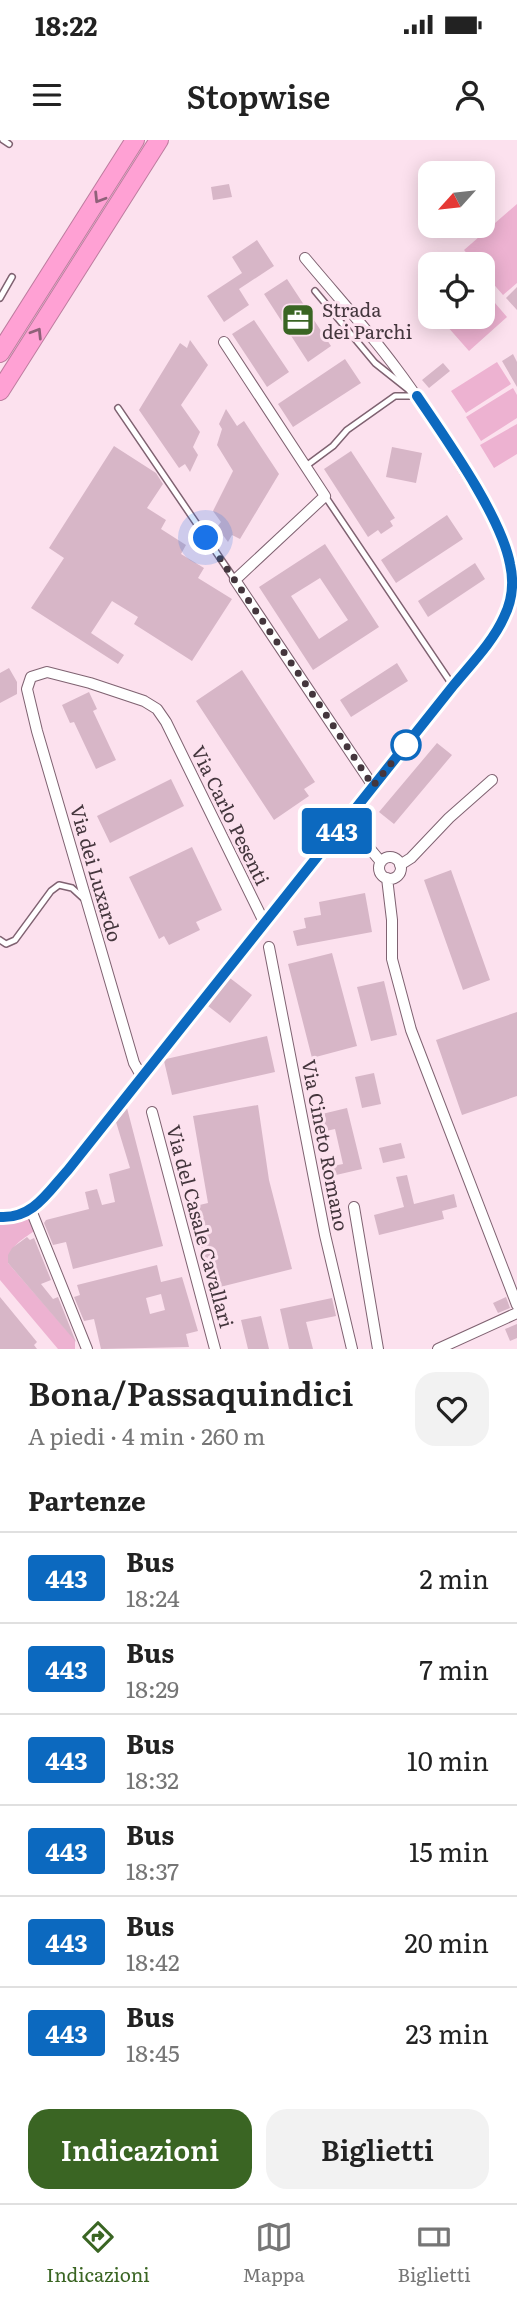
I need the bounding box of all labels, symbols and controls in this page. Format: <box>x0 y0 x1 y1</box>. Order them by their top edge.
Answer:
text: 18:22 <box>35 5 97 44</box>
text: Stopwise <box>186 71 331 119</box>
icon: menu <box>28 76 66 114</box>
icon: person <box>451 76 489 114</box>
north arrow <box>418 161 495 238</box>
map controls <box>418 161 495 329</box>
one-way arrow <box>94 190 107 203</box>
button: locate <box>418 252 495 329</box>
place label: Strada dei Parchi <box>322 295 412 345</box>
office icon: Strada dei Parchi <box>279 301 317 339</box>
one-way arrow <box>28 328 41 341</box>
your location <box>188 520 223 555</box>
unlabelled marker <box>391 730 421 760</box>
street label: Via Carlo Pesenti <box>185 740 277 890</box>
street label: Via dei Luxardo <box>64 801 130 945</box>
line badge: 443 <box>297 808 377 854</box>
text: 443 <box>316 813 358 848</box>
street label: Via Cineto Romano <box>296 1057 356 1233</box>
street label: Via del Casale Cavallari <box>160 1121 242 1331</box>
text: Bona/Passaquindici <box>28 1367 353 1416</box>
button: heart <box>415 1372 489 1446</box>
text: A piedi · 4 min · 260 m <box>28 1418 265 1452</box>
text: Partenze <box>28 1480 146 1519</box>
text: Bus <box>126 1541 174 1580</box>
text: 2 min <box>420 1558 489 1597</box>
text: 443 <box>45 1560 88 1595</box>
text: 18:24 <box>126 1580 180 1614</box>
text: Bus <box>126 1632 174 1671</box>
text: 7 min <box>420 1649 489 1688</box>
text: 443 <box>45 1651 88 1686</box>
text: 18:29 <box>126 1671 179 1705</box>
text: Bus <box>126 1723 174 1762</box>
text: 10 min <box>407 1740 489 1779</box>
text: 443 <box>45 1742 88 1777</box>
text: 18:32 <box>126 1762 179 1796</box>
text: Bus <box>126 1814 174 1853</box>
text: 15 min <box>409 1831 489 1870</box>
text: 443 <box>45 1833 88 1868</box>
text: 18:37 <box>126 1853 179 1887</box>
text: Bus <box>126 1905 174 1944</box>
text: 20 min <box>404 1922 489 1961</box>
text: 443 <box>45 1924 88 1959</box>
text: 18:42 <box>126 1944 180 1978</box>
text: Bus <box>126 1996 174 2035</box>
text: 23 min <box>405 2013 489 2052</box>
text: 443 <box>45 2015 88 2050</box>
text: 18:45 <box>126 2035 180 2069</box>
button: Indicazioni <box>28 2109 252 2189</box>
button: Biglietti <box>266 2109 489 2189</box>
tab: Indicazioni <box>46 2218 150 2288</box>
tab: Mappa <box>242 2218 305 2288</box>
tab: Biglietti <box>397 2218 471 2288</box>

